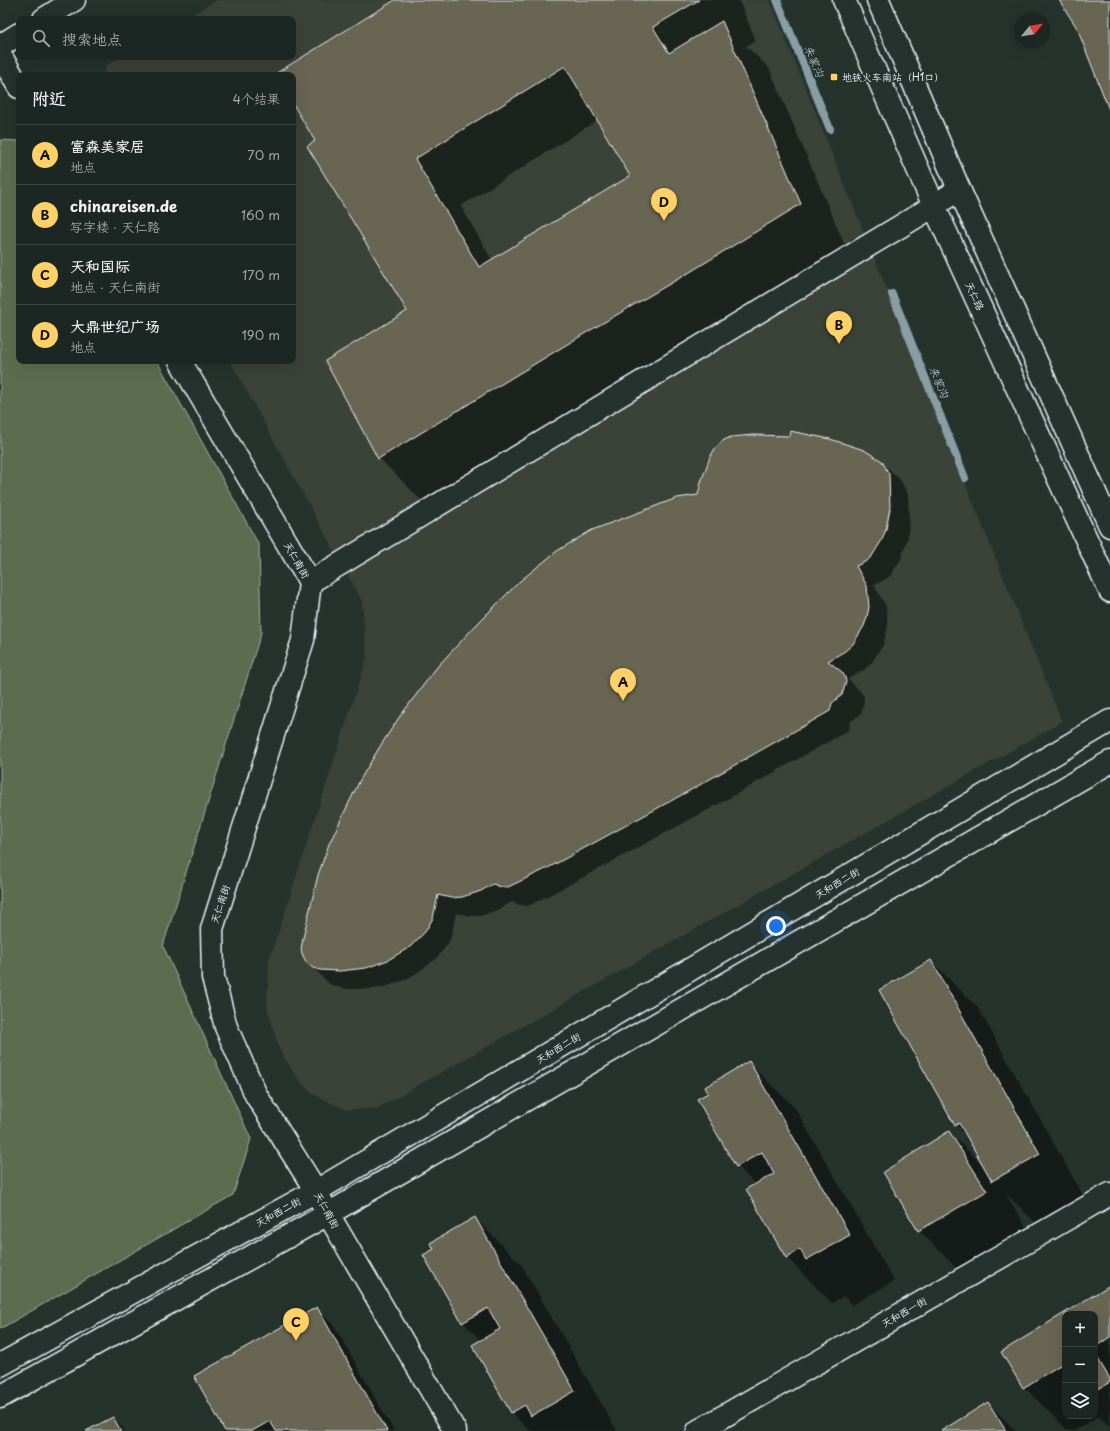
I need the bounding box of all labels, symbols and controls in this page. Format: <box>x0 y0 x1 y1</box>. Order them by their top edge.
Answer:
north arrow <box>1014 12 1050 48</box>
search box <box>16 16 296 60</box>
icon: search <box>30 27 52 49</box>
text: 搜索地点 <box>62 27 122 50</box>
water label: 朱家沟 <box>800 42 829 80</box>
place label: 地铁火车南站（H1口） <box>842 69 944 84</box>
marker: 地铁火车南站（H1口） <box>829 72 839 82</box>
text: 附近 <box>32 85 66 111</box>
text: 4个结果 <box>232 89 280 108</box>
text: 富森美家居 <box>70 134 145 157</box>
text: A <box>40 145 50 164</box>
text: 70 m <box>247 145 280 164</box>
text: 地点 <box>70 157 96 176</box>
pin: D <box>651 188 677 221</box>
text: chinareisen.de <box>70 194 177 217</box>
text: B <box>41 205 49 224</box>
text: 160 m <box>241 205 280 224</box>
text: 写字楼 · 天仁路 <box>70 217 160 236</box>
text: 天和国际 <box>70 254 130 277</box>
text: C <box>40 265 50 284</box>
text: 170 m <box>242 265 280 284</box>
text: 地点 · 天仁南街 <box>70 277 160 296</box>
street label: 天仁路 <box>962 279 989 313</box>
pin: B <box>826 311 852 344</box>
text: 大鼎世纪广场 <box>70 314 160 337</box>
text: D <box>40 325 50 344</box>
text: 190 m <box>241 325 280 344</box>
text: 地点 <box>70 337 96 356</box>
water label: 朱家沟 <box>925 363 954 401</box>
street label: 天仁南街 <box>281 539 314 581</box>
pin: A <box>610 668 636 701</box>
street label: 天和西二街 <box>811 863 862 902</box>
street label: 天仁南街 <box>206 883 233 925</box>
your location <box>766 916 786 936</box>
street label: 天和西二街 <box>532 1028 583 1067</box>
street label: 天仁南街 <box>311 1189 344 1231</box>
street label: 天和西二街 <box>252 1193 303 1230</box>
street label: 天和西一街 <box>878 1293 929 1331</box>
pin: C <box>283 1308 309 1341</box>
map controls <box>1062 1311 1098 1419</box>
button: + <box>1062 1311 1098 1347</box>
button: − <box>1062 1347 1098 1383</box>
button: layers <box>1062 1383 1098 1419</box>

